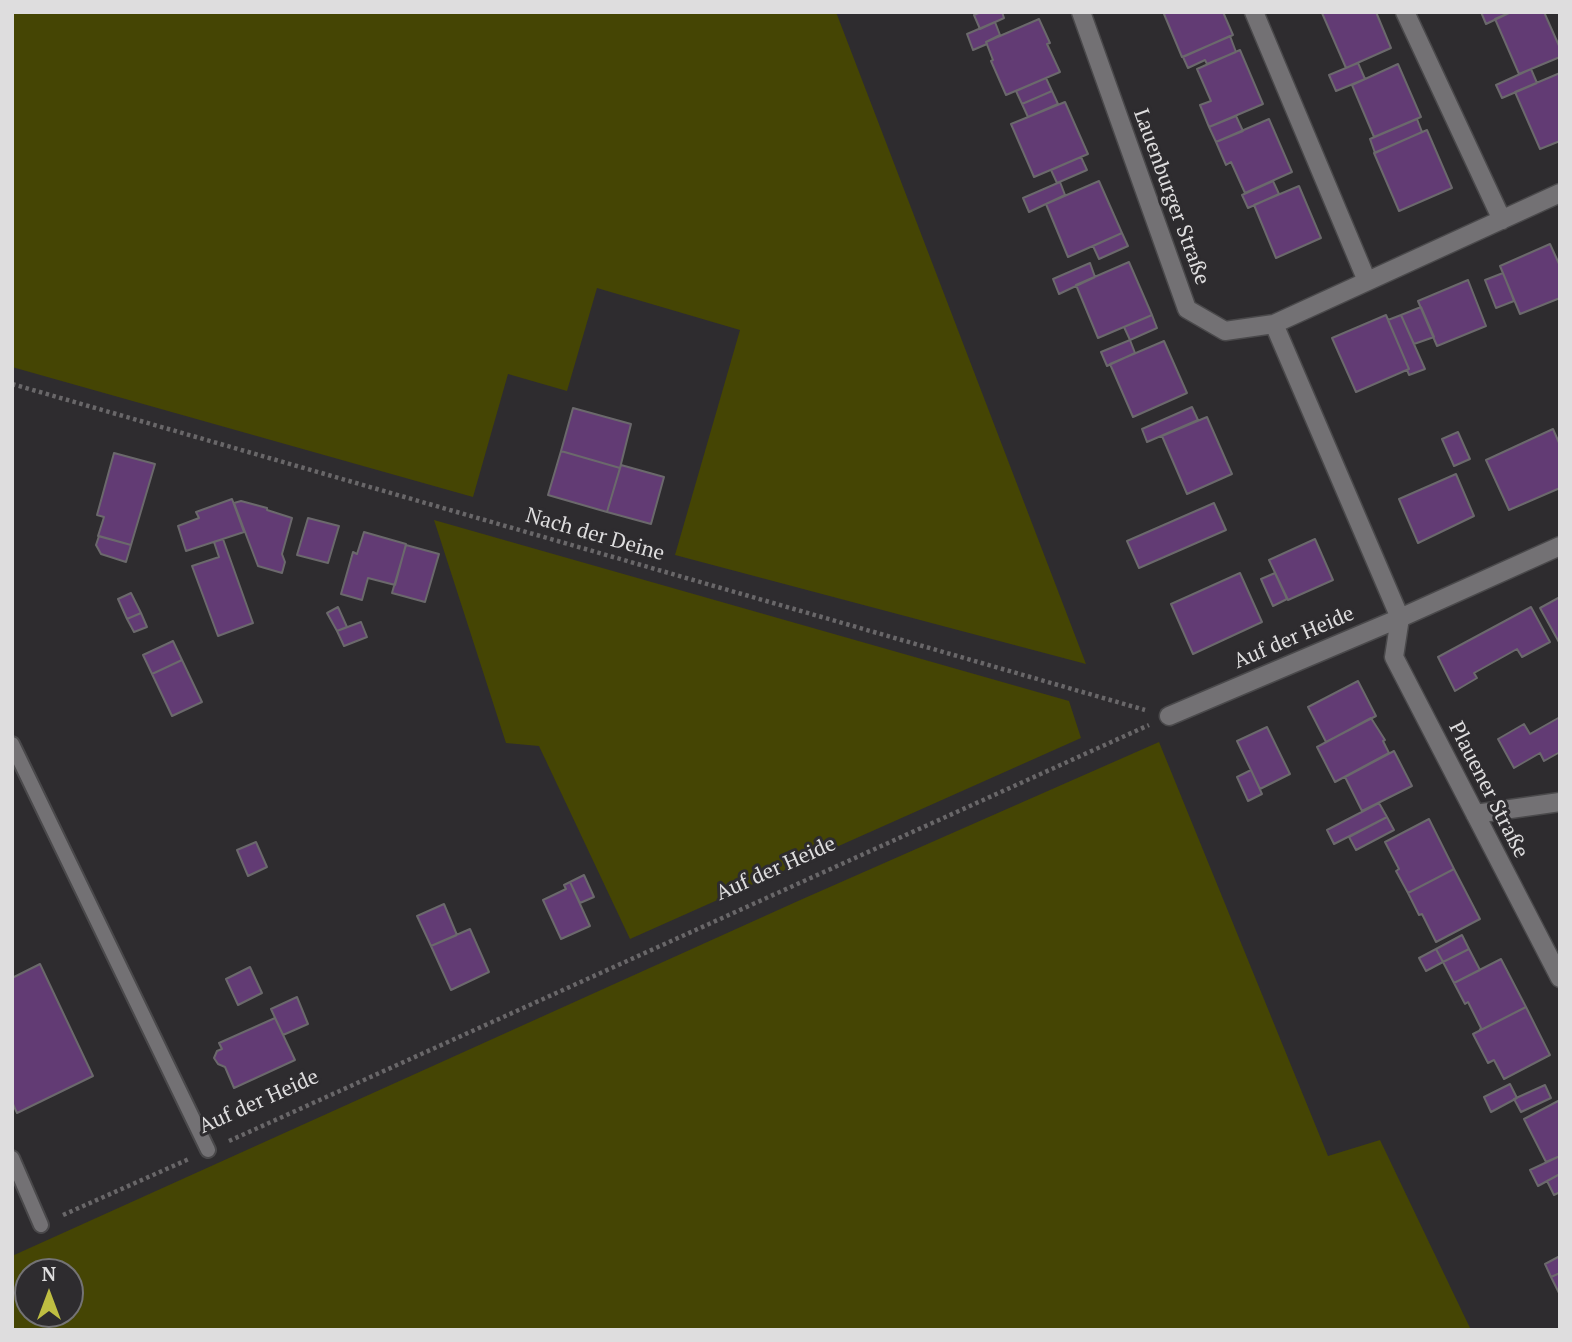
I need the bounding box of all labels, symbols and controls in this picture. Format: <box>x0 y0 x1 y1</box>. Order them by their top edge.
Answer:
street label: Lauenburger Straße <box>1127 106 1215 288</box>
street label: Nach der Deine <box>523 503 667 567</box>
street label: Auf der Heide <box>1230 601 1358 675</box>
street label: Plauener Straße <box>1443 717 1533 863</box>
street label: Auf der Heide <box>712 831 840 907</box>
street label: Auf der Heide <box>195 1064 323 1140</box>
north arrow <box>14 1258 84 1328</box>
text: N <box>42 1261 56 1286</box>

